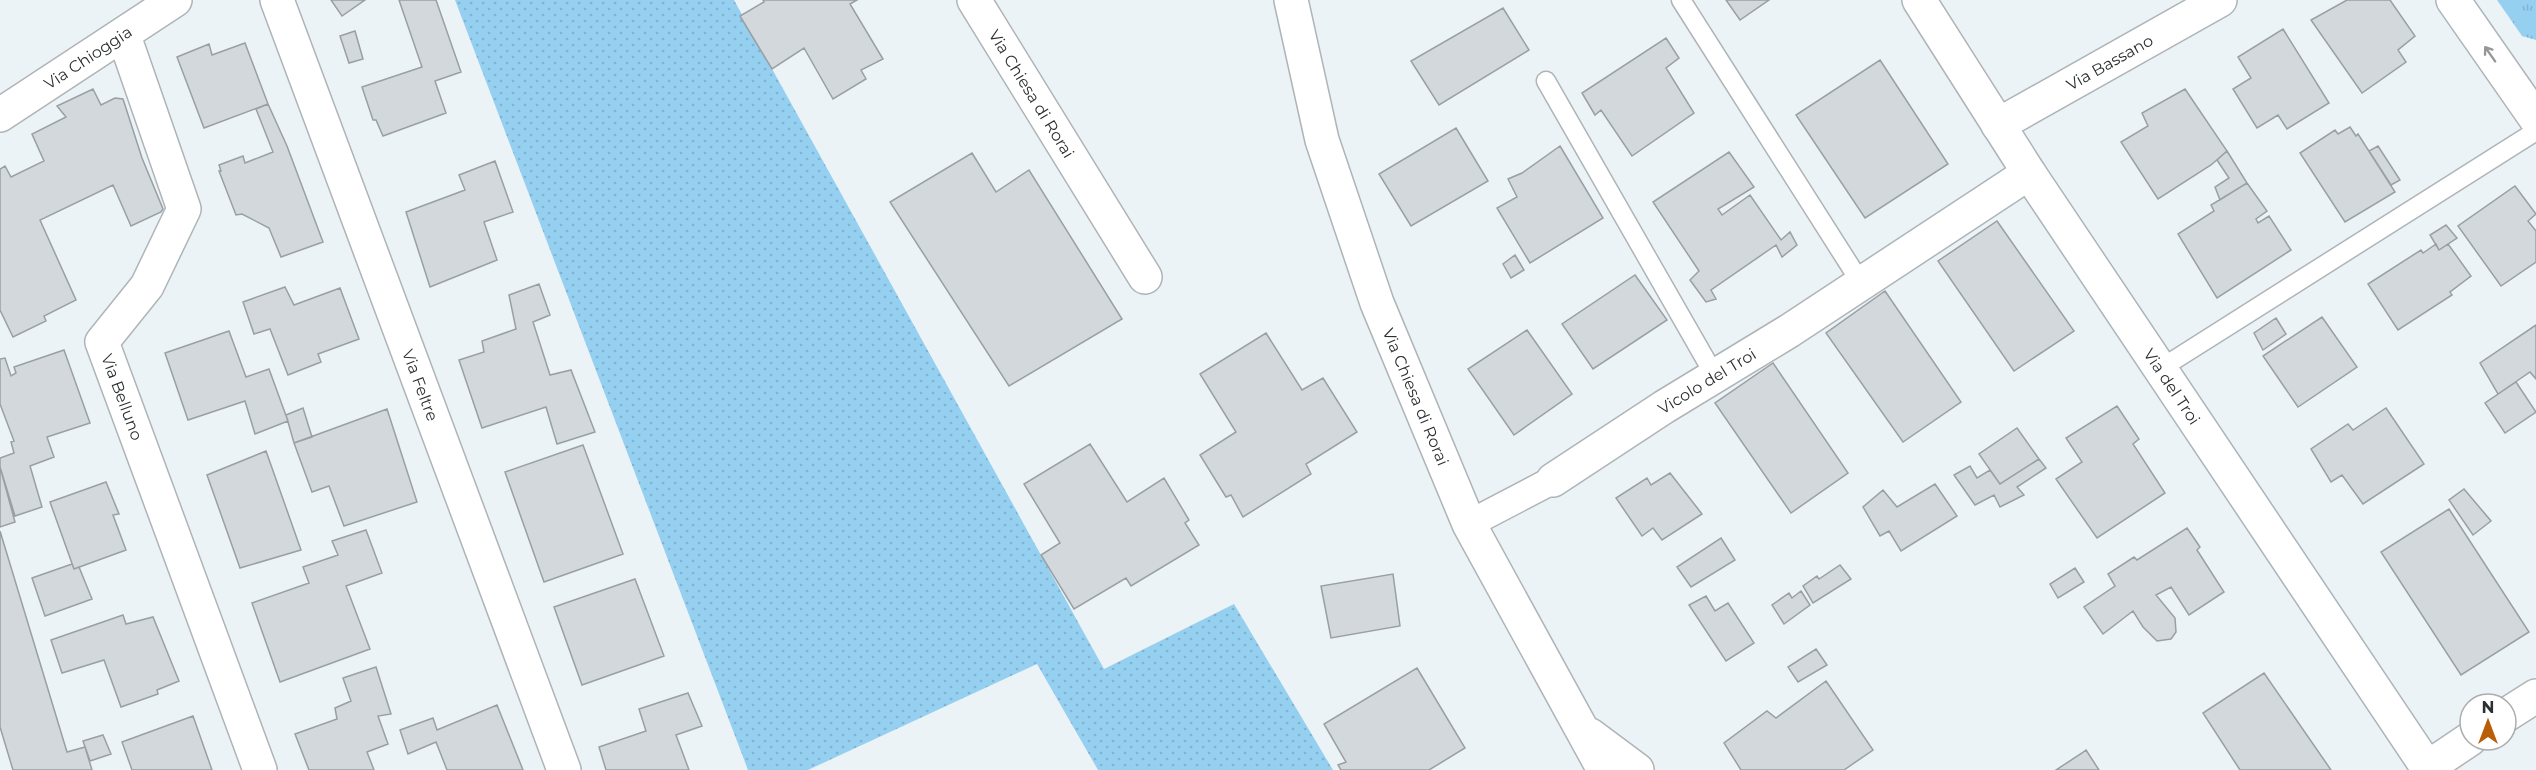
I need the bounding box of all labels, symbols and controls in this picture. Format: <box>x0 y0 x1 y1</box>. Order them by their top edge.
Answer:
street label: Via Chioggia <box>40 22 135 93</box>
street label: Via Chiesa di Rorai <box>985 26 1078 161</box>
street label: Via Bassano <box>2063 30 2156 94</box>
one-way arrow <box>2484 46 2496 63</box>
street label: Via Chiesa di Rorai <box>1379 325 1453 468</box>
street label: Vicolo del Troi <box>1654 344 1759 418</box>
street label: Via del Troi <box>2140 345 2204 428</box>
street label: Via Feltre <box>399 347 443 424</box>
street label: Via Belluno <box>98 351 147 443</box>
north arrow <box>2458 692 2518 752</box>
text: N <box>2482 698 2494 717</box>

